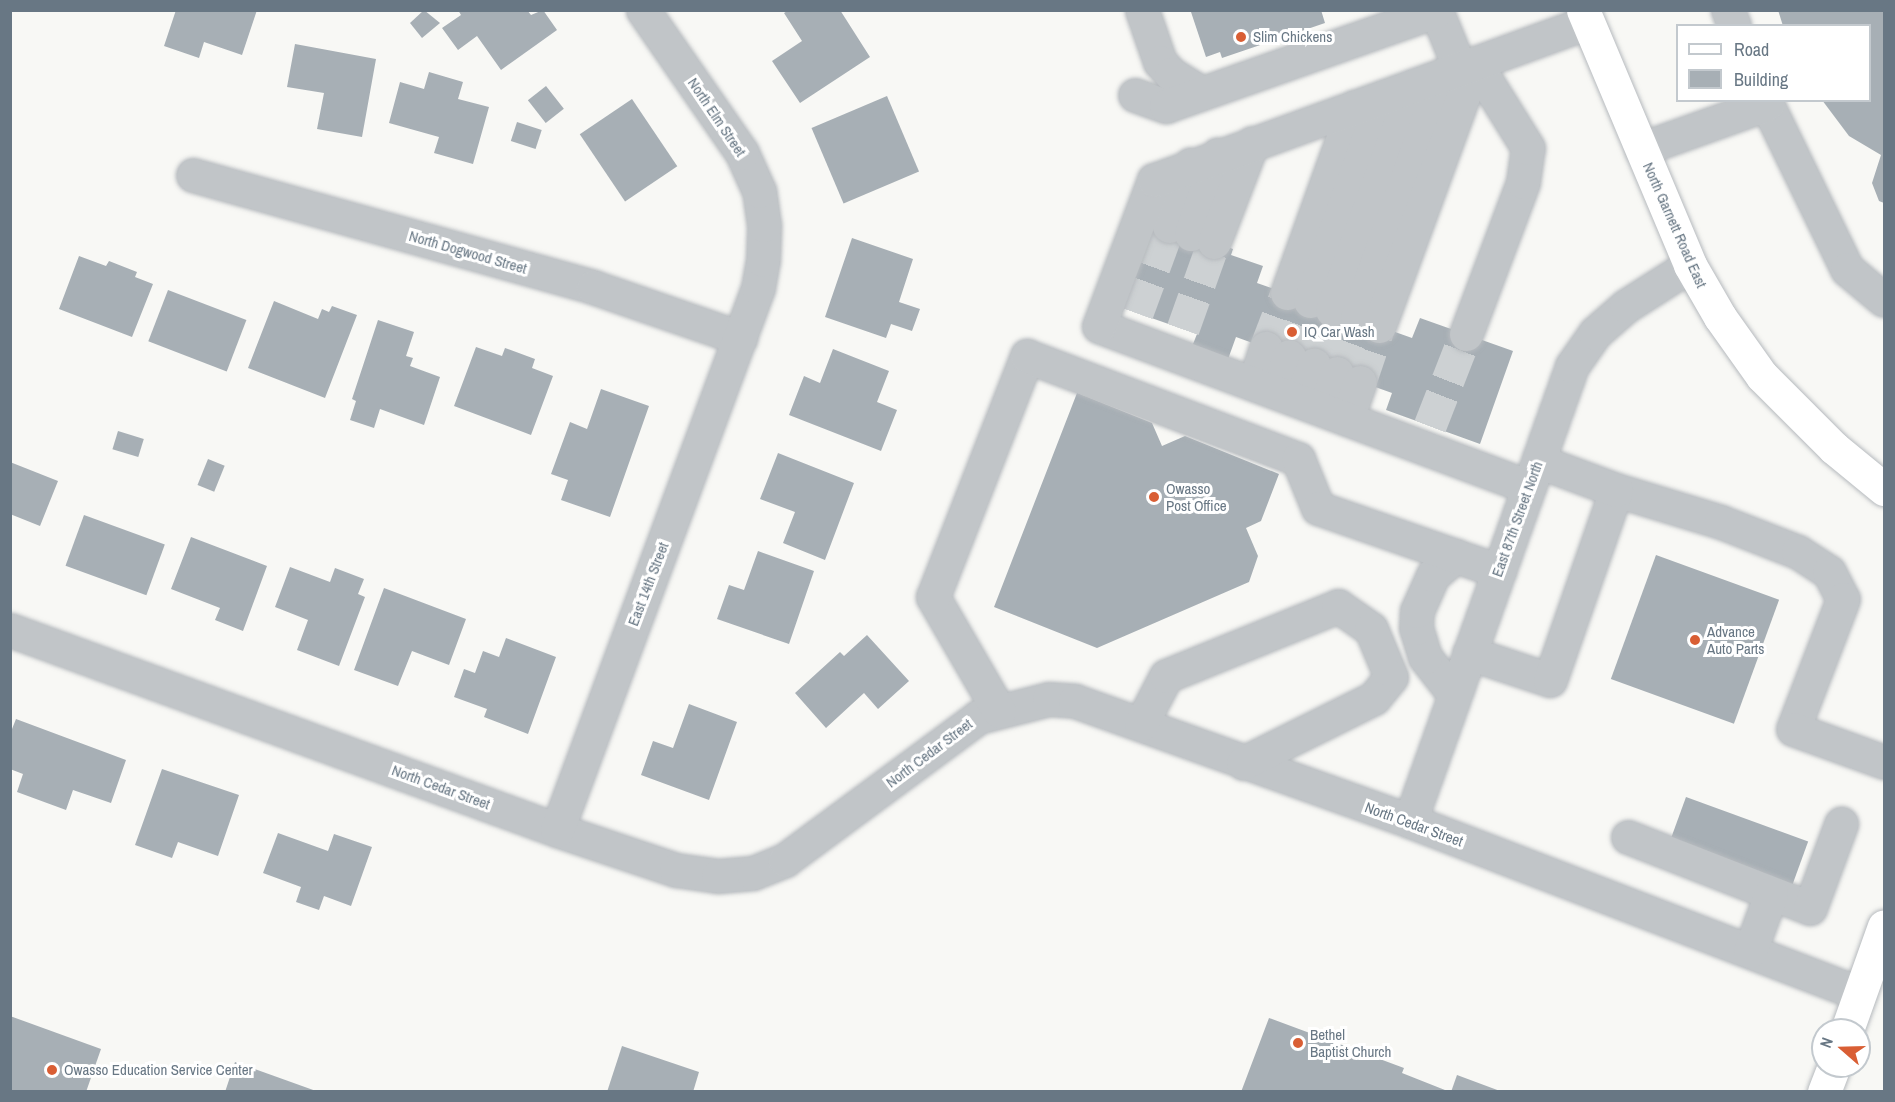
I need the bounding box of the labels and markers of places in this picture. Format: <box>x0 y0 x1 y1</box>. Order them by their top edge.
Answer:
place label: Slim Chickens <box>1253 28 1332 46</box>
marker: Slim Chickens <box>1234 30 1248 44</box>
place label: IQ Car Wash <box>1304 323 1375 341</box>
marker: IQ Car Wash <box>1285 325 1299 339</box>
place label: Owasso Post Office <box>1166 479 1227 514</box>
marker: Owasso Post Office <box>1147 490 1161 504</box>
place label: Advance Auto Parts <box>1707 622 1764 657</box>
marker: Advance Auto Parts <box>1688 633 1702 647</box>
place label: Bethel Baptist Church <box>1310 1025 1391 1060</box>
marker: Bethel Baptist Church <box>1291 1036 1305 1050</box>
place label: Owasso Education Service Center <box>64 1061 253 1079</box>
marker: Owasso Education Service Center <box>45 1063 59 1077</box>

